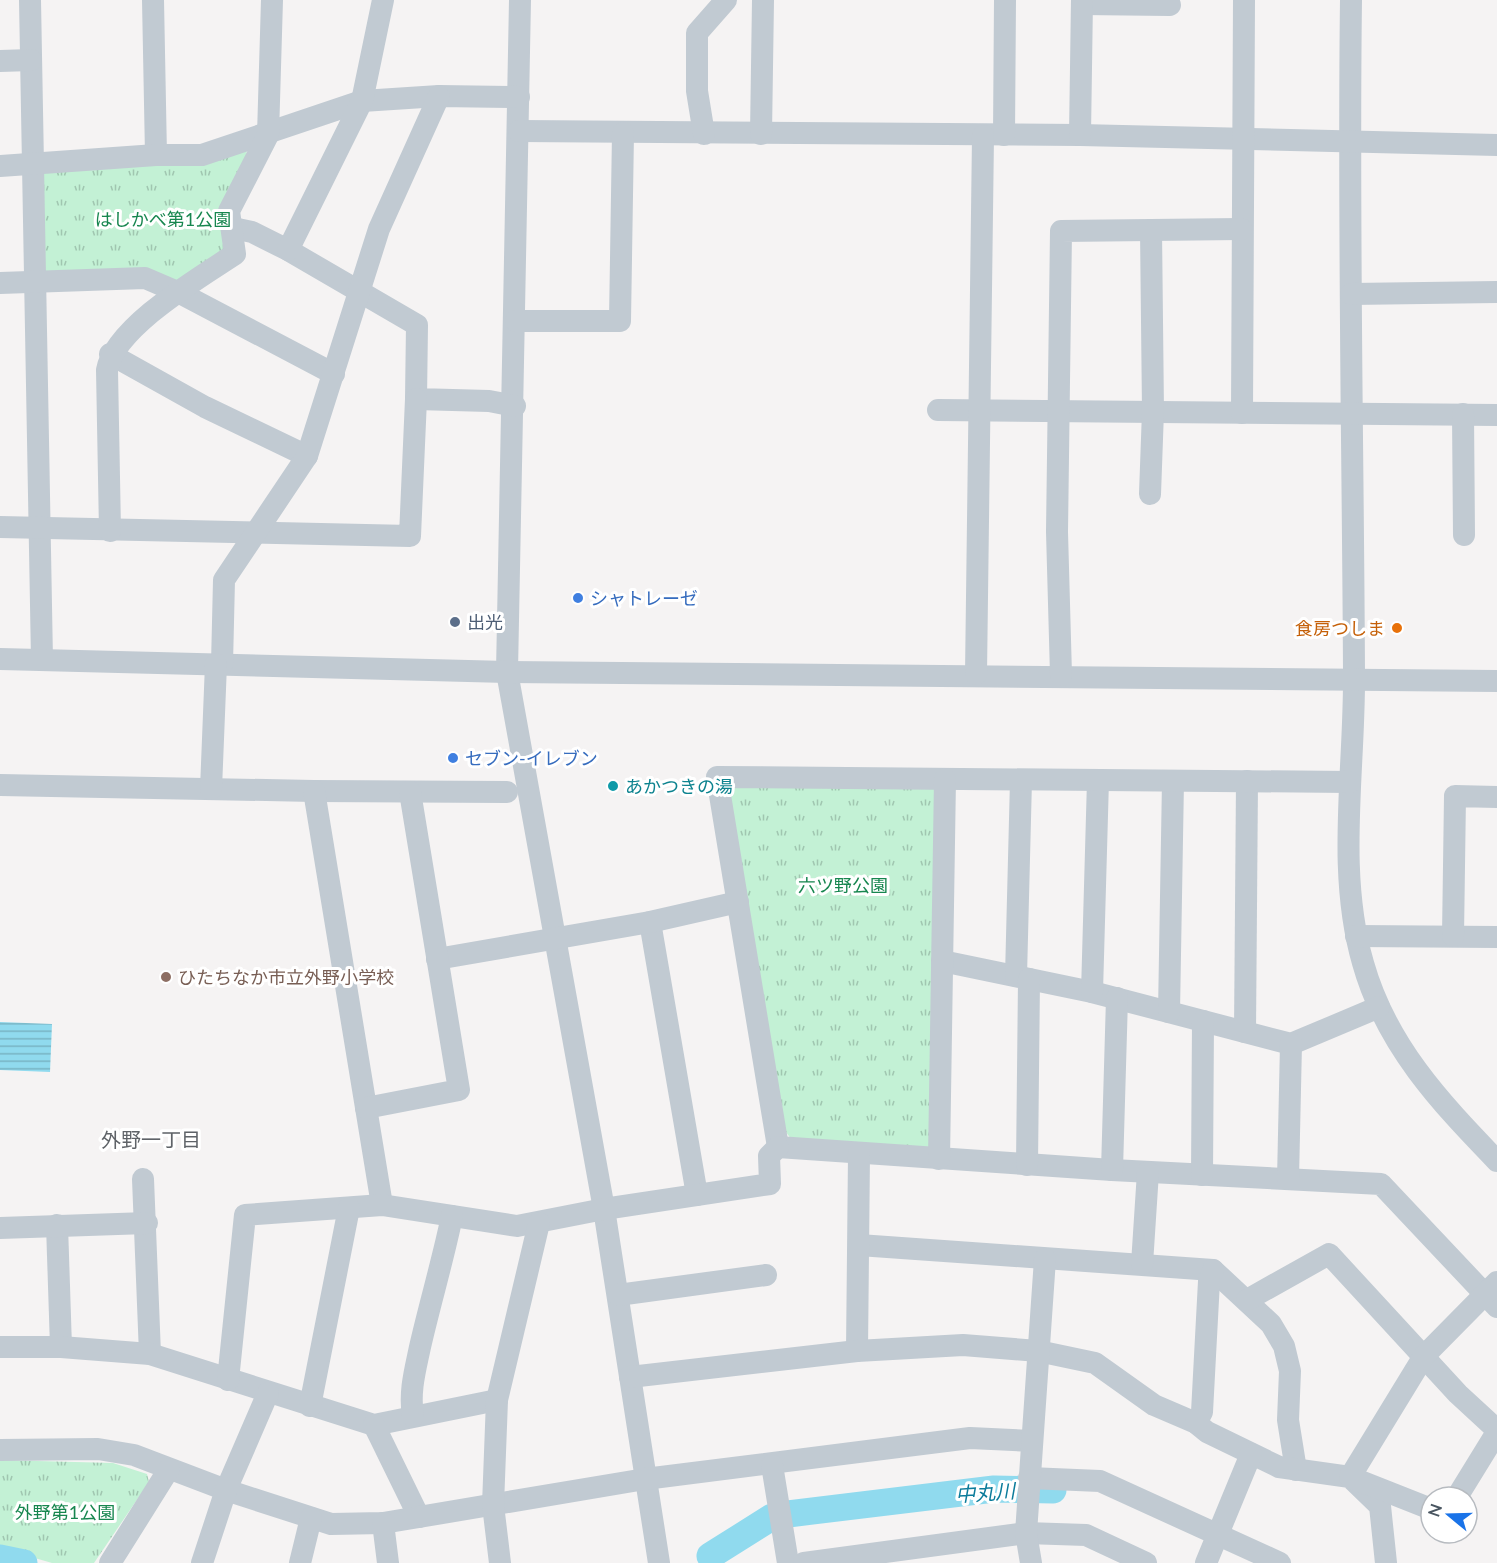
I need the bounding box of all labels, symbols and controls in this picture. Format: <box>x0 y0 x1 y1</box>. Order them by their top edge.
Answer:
park label: はしかべ第1公園 <box>95 208 231 230</box>
place label: シャトレーゼ <box>590 587 698 609</box>
marker: シャトレーゼ <box>571 591 585 605</box>
place label: 出光 <box>467 611 503 633</box>
marker: 出光 <box>448 615 462 629</box>
place label: 食房つしま <box>1295 617 1385 639</box>
marker: 食房つしま <box>1390 621 1404 635</box>
place label: セブン-イレブン <box>465 747 598 769</box>
marker: セブン-イレブン <box>446 751 460 765</box>
place label: あかつきの湯 <box>625 775 733 797</box>
marker: あかつきの湯 <box>606 779 620 793</box>
park label: 六ツ野公園 <box>798 874 888 896</box>
place label: ひたちなか市立外野小学校 <box>178 966 394 988</box>
marker: ひたちなか市立外野小学校 <box>159 970 173 984</box>
district label: 外野一丁目 <box>101 1127 201 1151</box>
water label: 中丸川 <box>954 1478 1018 1506</box>
north arrow <box>1419 1485 1479 1545</box>
park label: 外野第1公園 <box>15 1501 115 1523</box>
text: N <box>1423 1501 1445 1519</box>

